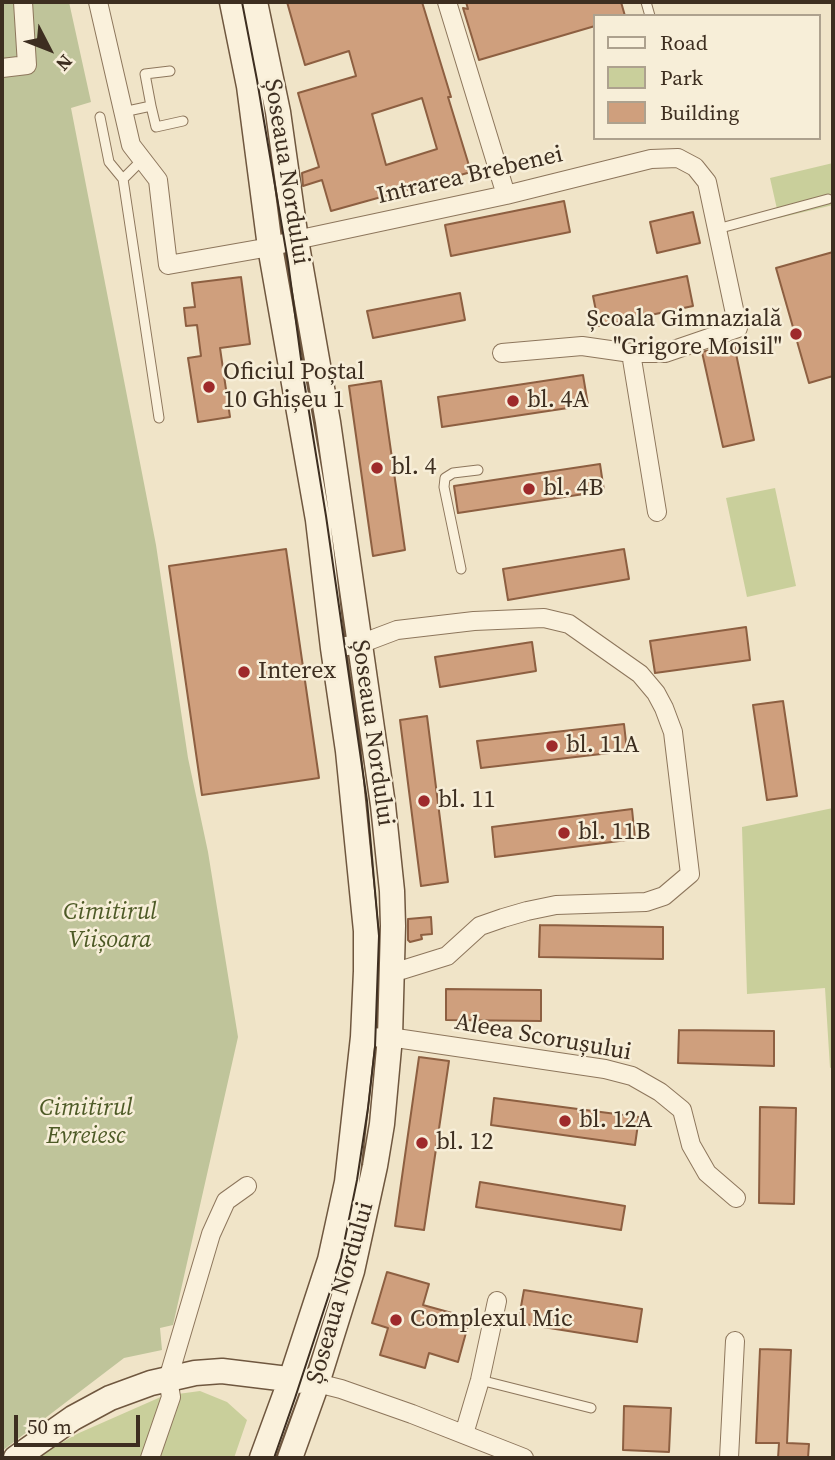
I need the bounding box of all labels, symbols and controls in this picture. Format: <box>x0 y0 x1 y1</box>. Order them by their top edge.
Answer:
north arrow <box>14 14 84 84</box>
legend <box>594 14 821 140</box>
text: Road <box>660 28 708 57</box>
text: N <box>50 49 79 77</box>
text: Park <box>660 63 703 92</box>
street label: Șoseaua Nordului <box>257 77 315 267</box>
text: Building <box>660 98 739 127</box>
street label: Intrarea Brebenei <box>374 141 566 211</box>
place label: Școala Gimnazială "Grigore Moisil" <box>587 306 782 362</box>
marker: Școala Gimnazială "Grigore Moisil" <box>788 326 804 342</box>
place label: Oficiul Poștal 10 Ghișeu 1 <box>223 359 365 415</box>
marker: Oficiul Poștal 10 Ghișeu 1 <box>201 379 217 395</box>
place label: bl. 4A <box>527 387 588 415</box>
marker: bl. 4A <box>505 393 521 409</box>
place label: bl. 4 <box>391 454 437 482</box>
marker: bl. 4 <box>369 460 385 476</box>
place label: bl. 4B <box>543 475 604 503</box>
marker: bl. 4B <box>521 481 537 497</box>
street label: Șoseaua Nordului <box>345 638 399 828</box>
place label: Interex <box>258 658 336 686</box>
marker: Interex <box>236 664 252 680</box>
place label: bl. 11A <box>566 732 639 760</box>
marker: bl. 11A <box>544 738 560 754</box>
place label: bl. 11 <box>438 787 496 815</box>
marker: bl. 11 <box>416 793 432 809</box>
place label: bl. 11B <box>578 819 651 847</box>
marker: bl. 11B <box>556 825 572 841</box>
park label: Cimitirul Viișoara <box>63 899 157 955</box>
street label: Aleea Scorușului <box>452 1008 634 1068</box>
park label: Cimitirul Evreiesc <box>39 1095 133 1151</box>
place label: bl. 12A <box>579 1107 652 1135</box>
marker: bl. 12A <box>557 1113 573 1129</box>
place label: bl. 12 <box>436 1129 494 1157</box>
marker: bl. 12 <box>414 1135 430 1151</box>
street label: Șoseaua Nordului <box>301 1199 381 1387</box>
place label: Complexul Mic <box>410 1306 573 1334</box>
marker: Complexul Mic <box>388 1312 404 1328</box>
scale bar <box>18 1400 144 1444</box>
text: 50 m <box>27 1412 72 1441</box>

